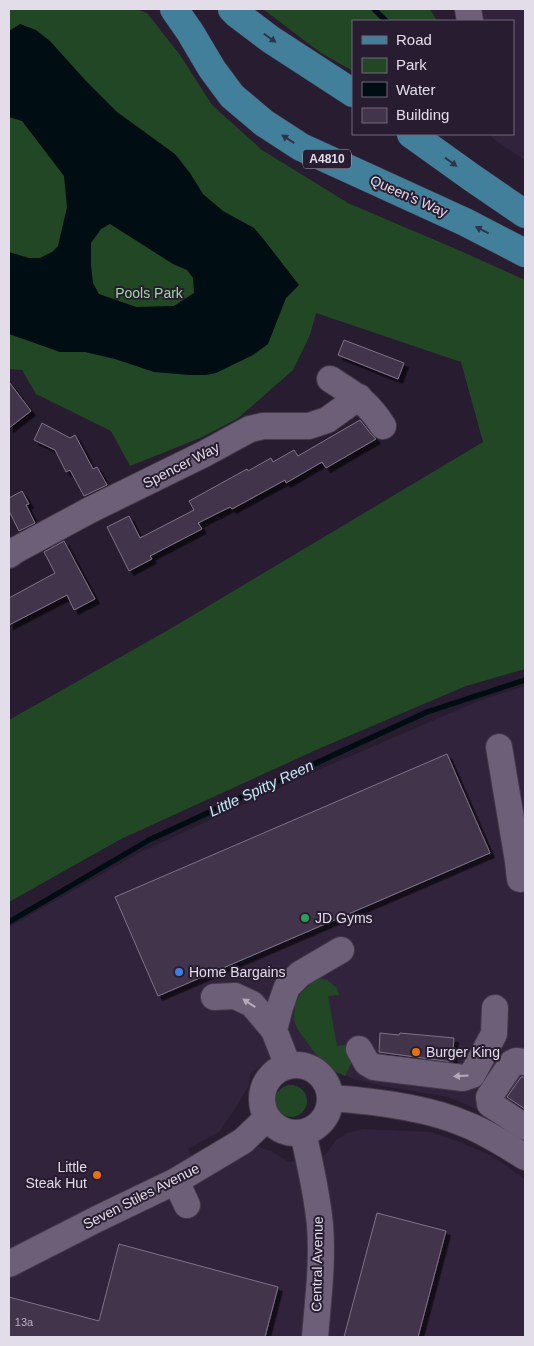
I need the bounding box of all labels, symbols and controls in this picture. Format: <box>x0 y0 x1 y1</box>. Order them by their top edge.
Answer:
legend <box>352 20 514 135</box>
text: Road <box>396 31 432 48</box>
one-way arrow <box>263 33 277 43</box>
text: Park <box>396 56 427 73</box>
text: Water <box>396 81 435 98</box>
text: Building <box>396 106 449 123</box>
one-way arrow <box>281 134 294 143</box>
road number: A4810 <box>303 150 351 168</box>
one-way arrow <box>444 157 458 167</box>
street label: Queen's Way <box>368 172 450 220</box>
one-way arrow <box>475 226 489 234</box>
park label: Pools Park <box>115 285 184 301</box>
street label: Spencer Way <box>140 439 222 491</box>
water label: Little Spitty Reen <box>206 756 316 820</box>
place label: JD Gyms <box>315 910 373 926</box>
marker: JD Gyms <box>299 912 311 924</box>
place label: Home Bargains <box>189 964 286 980</box>
marker: Home Bargains <box>173 966 185 978</box>
one-way arrow <box>242 999 256 1008</box>
place label: Burger King <box>426 1044 500 1060</box>
marker: Burger King <box>410 1046 422 1058</box>
one-way arrow <box>453 1073 469 1081</box>
place label: Little Steak Hut <box>26 1159 87 1191</box>
street label: Seven Stiles Avenue <box>80 1160 202 1232</box>
marker: Little Steak Hut <box>91 1169 103 1181</box>
street label: Central Avenue <box>308 1216 326 1312</box>
house number: 13a <box>15 1316 34 1328</box>

